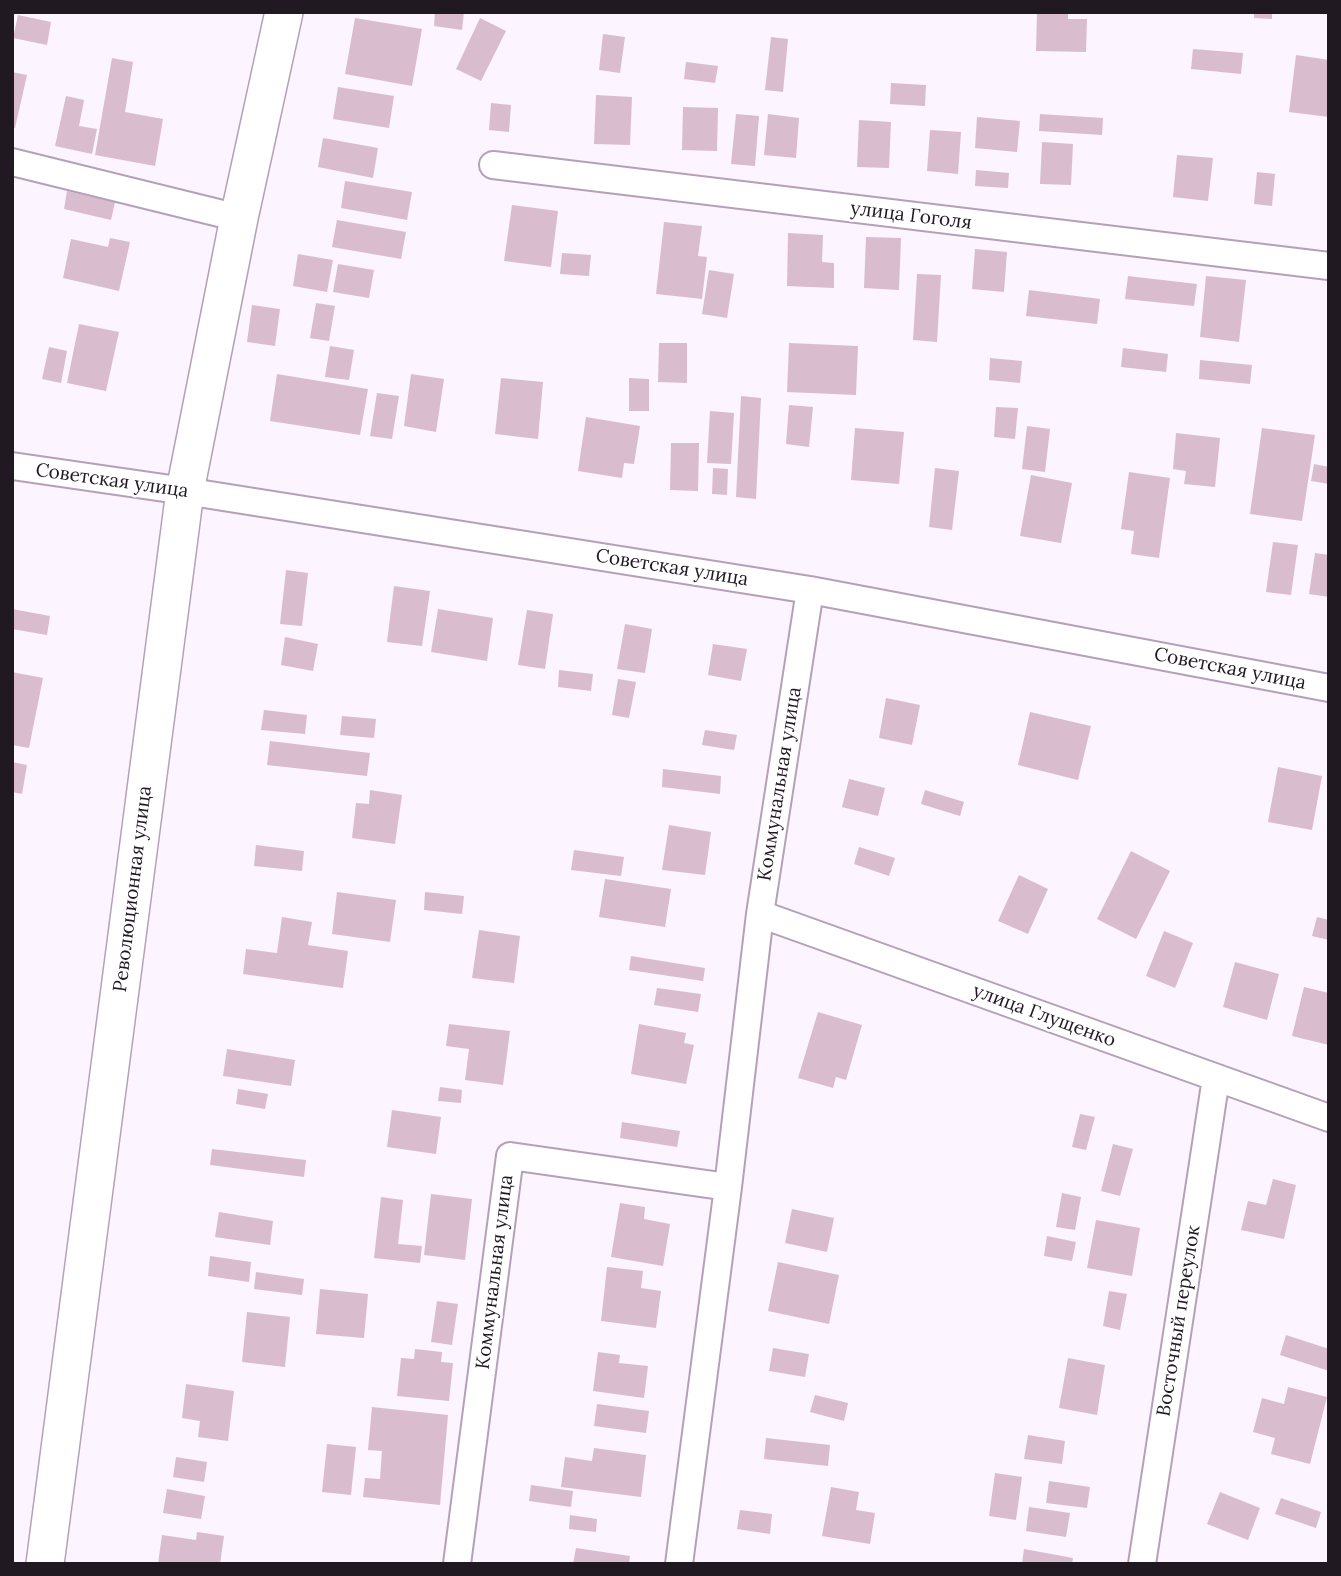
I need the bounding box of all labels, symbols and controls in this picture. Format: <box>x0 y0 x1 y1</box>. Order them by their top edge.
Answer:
street label: улица Гоголя <box>849 197 973 235</box>
street label: Советская улица <box>34 459 190 503</box>
street label: Советская улица <box>594 545 750 591</box>
street label: Советская улица <box>1152 643 1308 695</box>
street label: Коммунальная улица <box>753 685 807 883</box>
street label: Революционная улица <box>109 785 157 993</box>
street label: улица Глущенко <box>969 980 1119 1052</box>
street label: Коммунальная улица <box>472 1173 518 1371</box>
street label: Восточный переулок <box>1153 1224 1205 1418</box>

